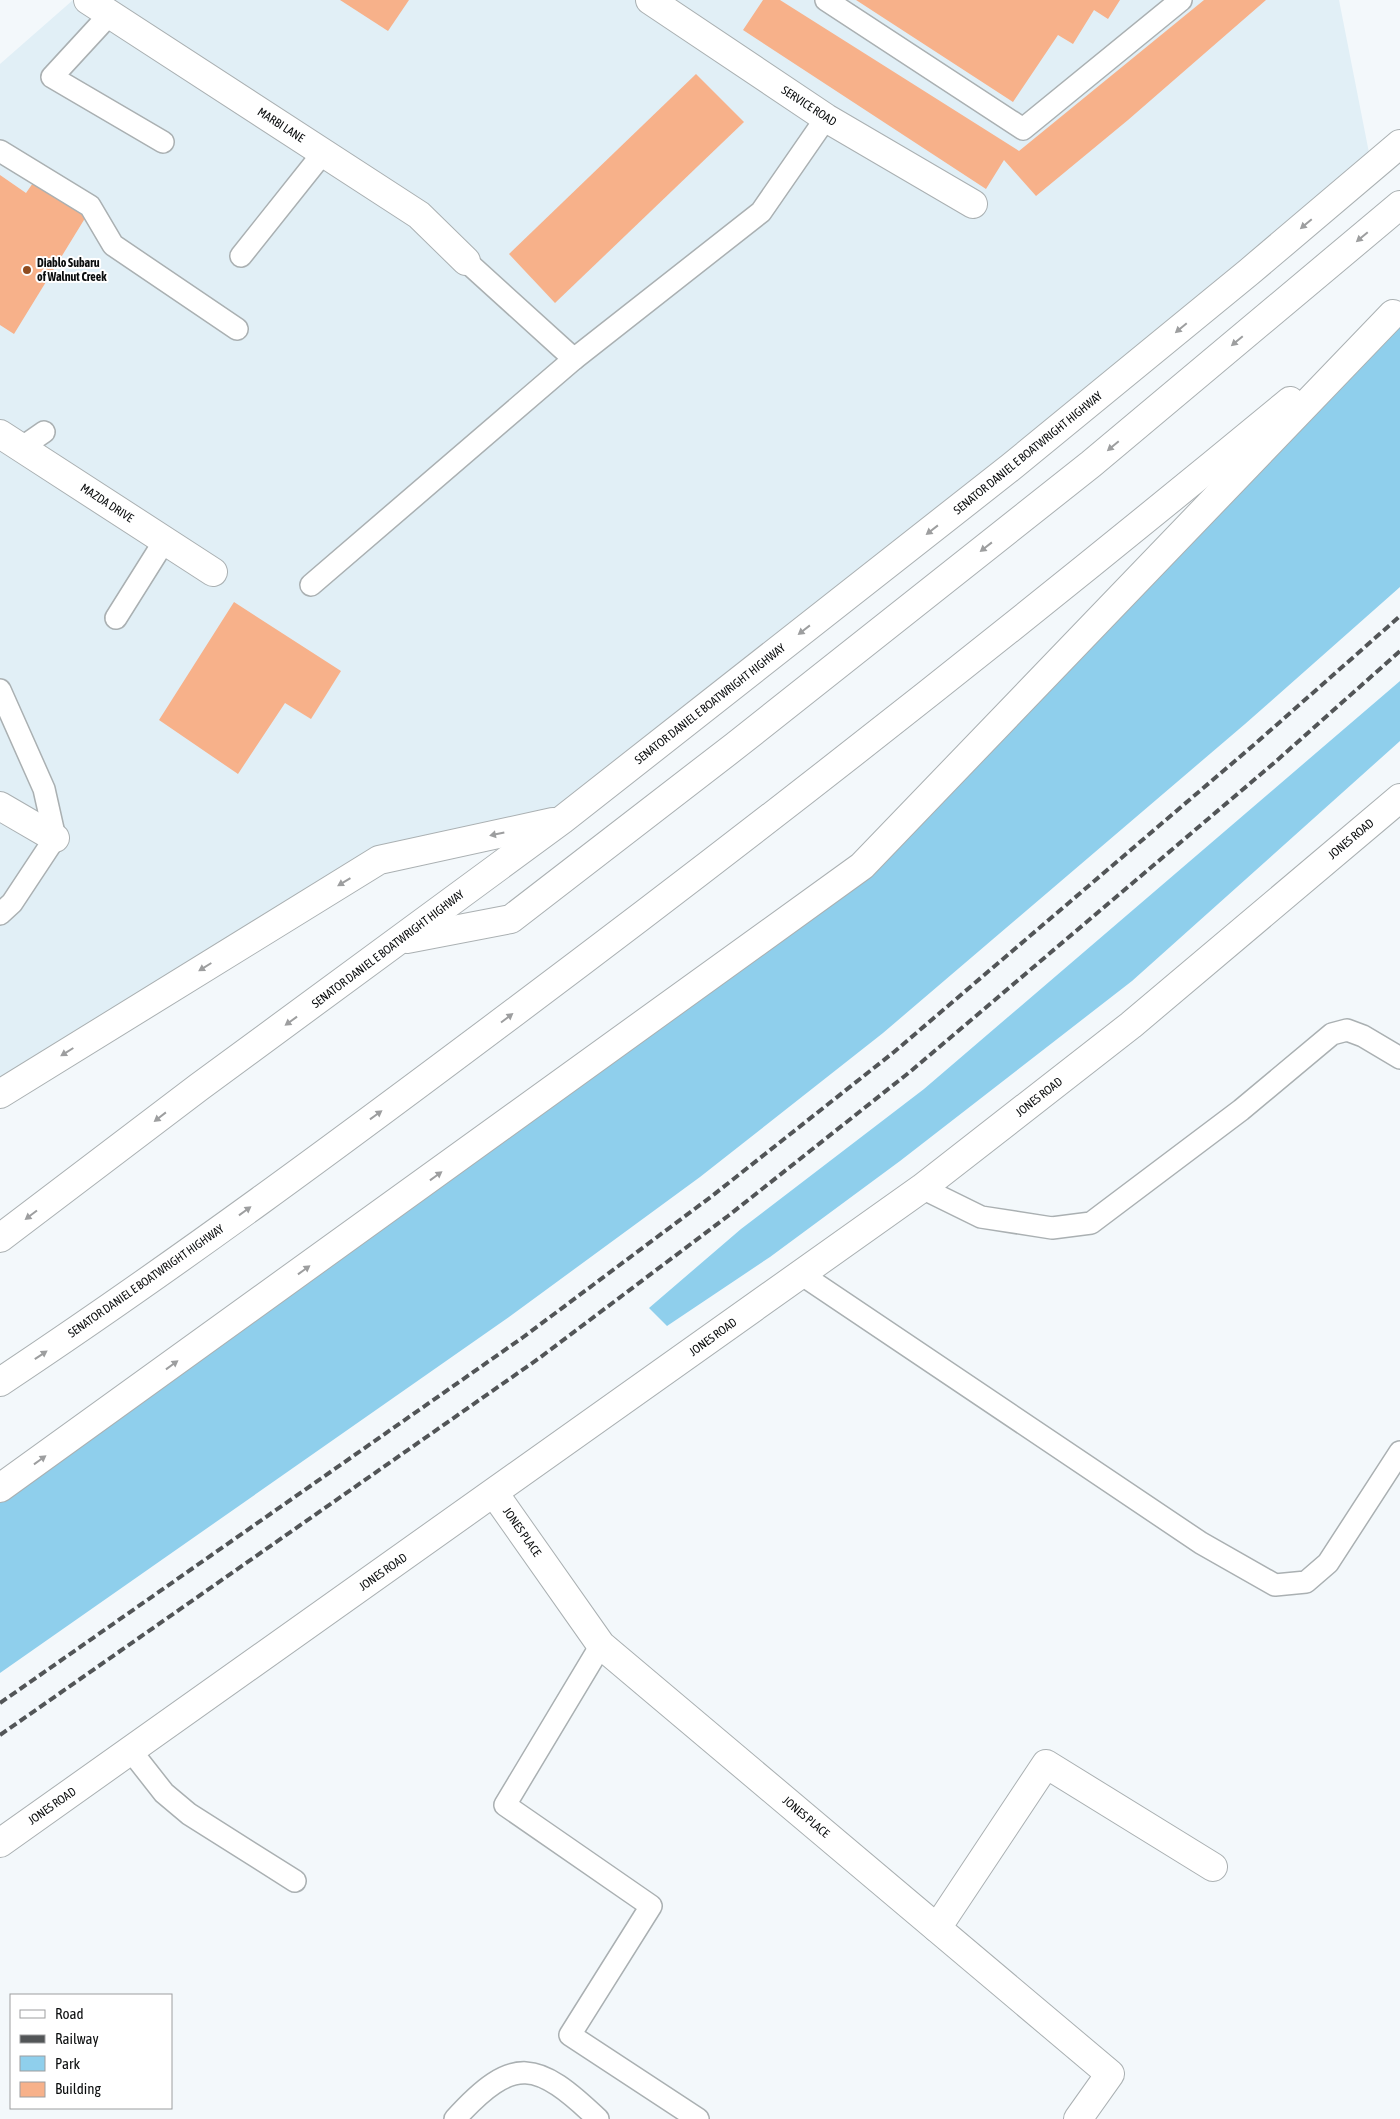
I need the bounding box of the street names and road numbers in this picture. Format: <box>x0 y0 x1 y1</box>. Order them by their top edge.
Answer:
street label: SERVICE ROAD <box>779 83 839 129</box>
street label: MARBI LANE <box>255 105 307 145</box>
street label: SENATOR DANIEL E BOATWRIGHT HIGHWAY <box>951 388 1106 517</box>
street label: MAZDA DRIVE <box>78 481 136 525</box>
street label: SENATOR DANIEL E BOATWRIGHT HIGHWAY <box>632 641 789 767</box>
street label: JONES ROAD <box>1325 816 1377 862</box>
street label: SENATOR DANIEL E BOATWRIGHT HIGHWAY <box>309 887 467 1011</box>
street label: JONES ROAD <box>1013 1074 1065 1120</box>
street label: SENATOR DANIEL E BOATWRIGHT HIGHWAY <box>65 1221 227 1340</box>
street label: JONES ROAD <box>687 1315 740 1359</box>
street label: JONES PLACE <box>500 1505 544 1559</box>
street label: JONES ROAD <box>356 1550 410 1594</box>
street label: JONES ROAD <box>25 1784 79 1828</box>
street label: JONES PLACE <box>780 1793 832 1841</box>

